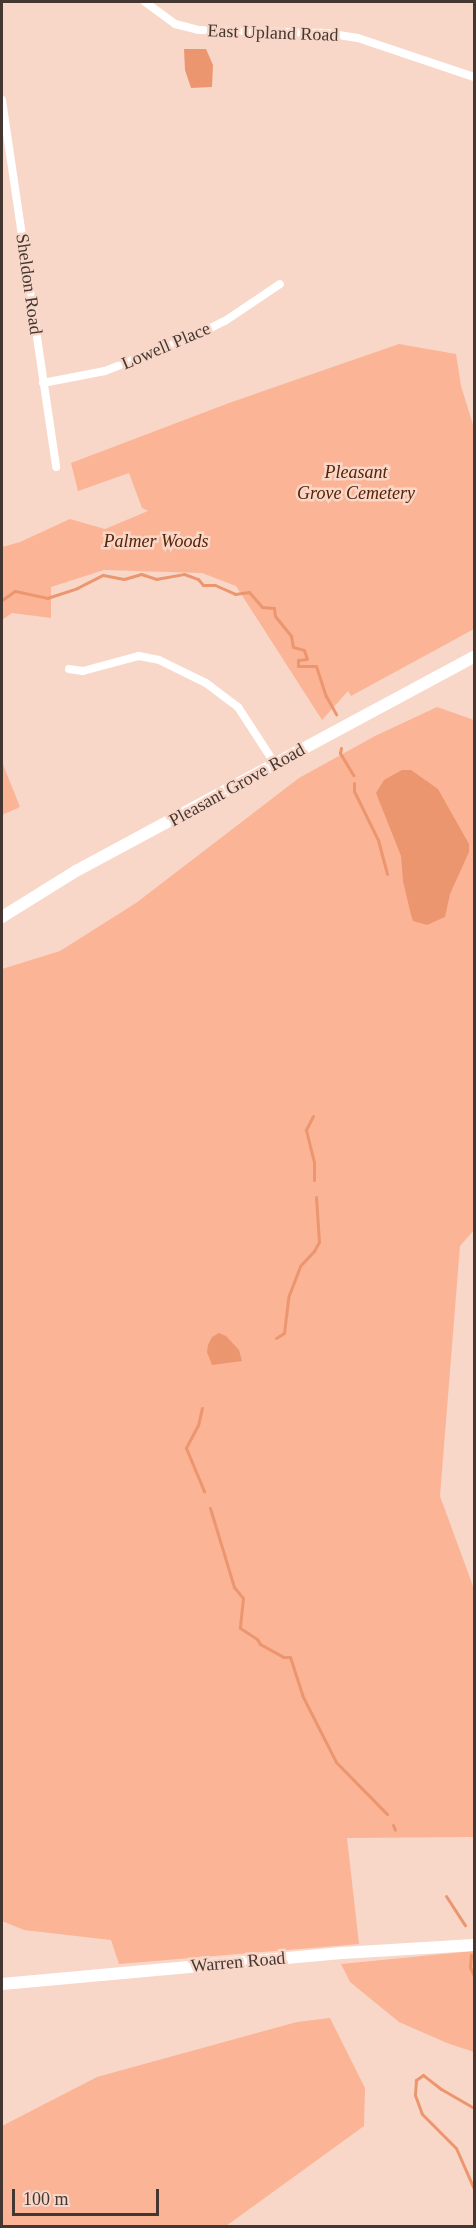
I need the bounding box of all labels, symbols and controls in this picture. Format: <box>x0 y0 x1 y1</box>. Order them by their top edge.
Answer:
street label: East Upland Road <box>207 20 339 46</box>
street label: Sheldon Road <box>11 232 47 336</box>
street label: Lowell Place <box>118 318 214 374</box>
park label: Pleasant Grove Cemetery <box>297 462 415 504</box>
park label: Palmer Woods <box>104 530 208 552</box>
street label: Pleasant Grove Road <box>165 739 309 831</box>
street label: Warren Road <box>190 1947 286 1977</box>
scale bar <box>15 2177 162 2215</box>
text: 100 m <box>23 2189 69 2209</box>

